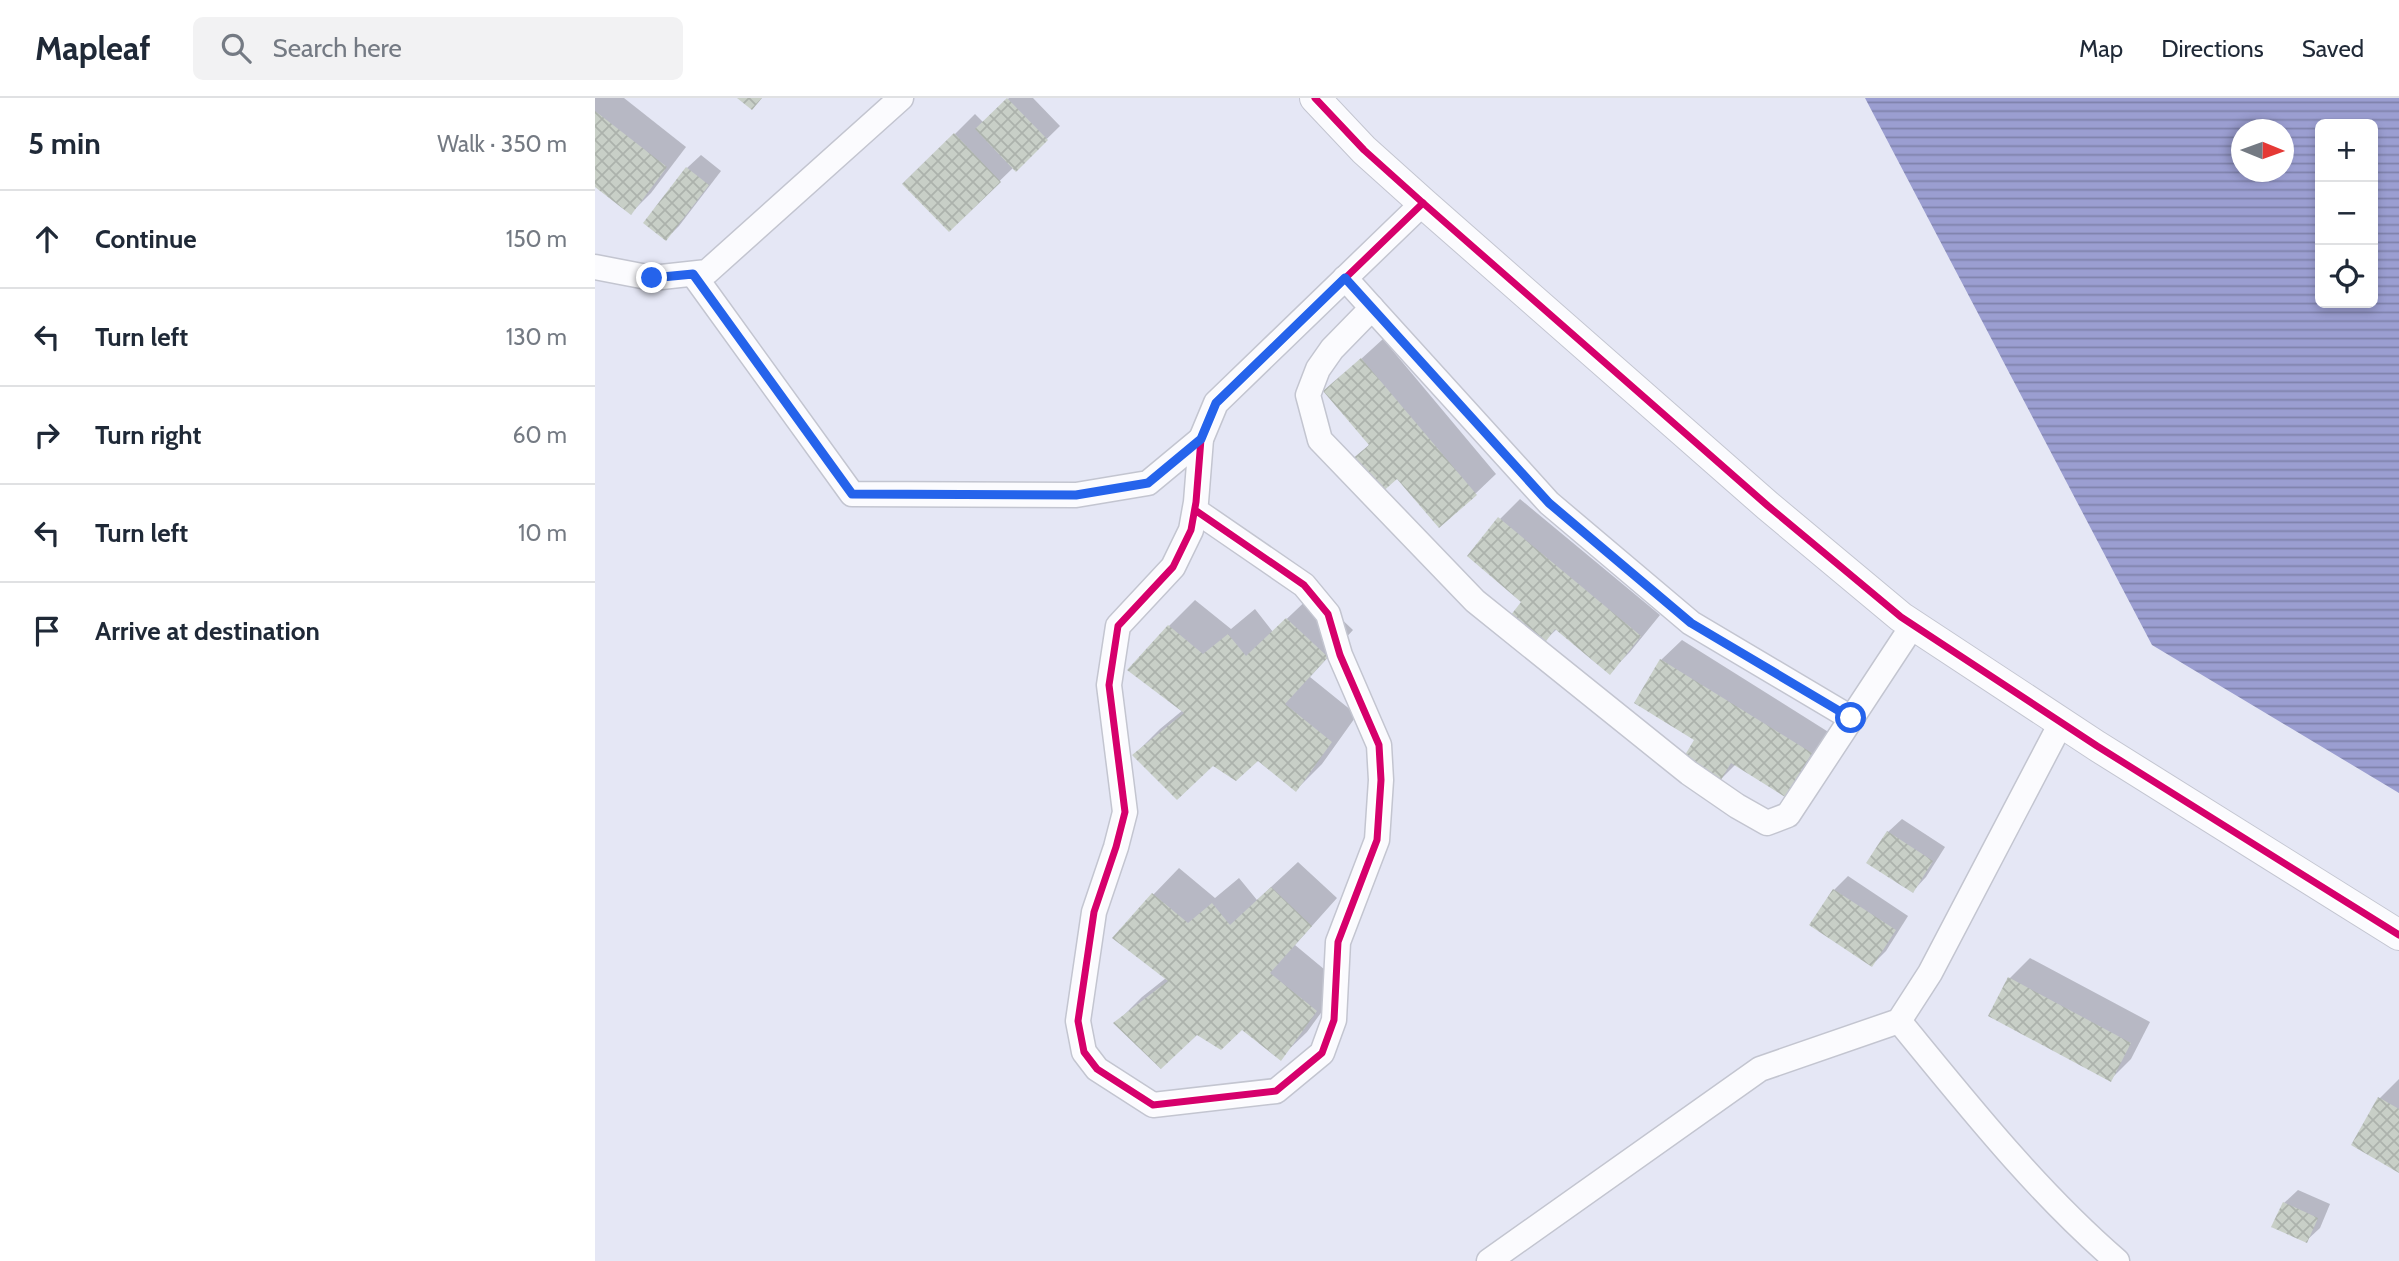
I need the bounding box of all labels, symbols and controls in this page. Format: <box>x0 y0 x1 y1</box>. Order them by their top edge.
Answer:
search box <box>193 17 683 80</box>
text: Mapleaf <box>35 28 151 68</box>
icon: search <box>217 29 255 67</box>
text: Search here <box>273 32 402 64</box>
text: Map <box>2079 34 2123 63</box>
text: Directions <box>2161 34 2264 63</box>
text: Saved <box>2302 34 2364 63</box>
north arrow <box>2231 119 2294 182</box>
map controls <box>2315 119 2378 308</box>
button: + <box>2315 119 2378 182</box>
text: 5 min <box>28 125 101 162</box>
text: Walk · 350 m <box>437 130 567 158</box>
button: − <box>2315 182 2378 245</box>
icon: ahead <box>28 220 66 258</box>
text: Continue <box>95 223 197 255</box>
text: 150 m <box>506 225 567 253</box>
button: locate <box>2315 245 2378 308</box>
route end <box>636 262 667 293</box>
icon: left <box>28 318 66 356</box>
text: Turn left <box>95 321 188 353</box>
text: 130 m <box>506 323 567 351</box>
icon: right <box>28 416 66 454</box>
text: Turn right <box>95 419 201 451</box>
text: 60 m <box>513 421 567 449</box>
icon: left <box>28 514 66 552</box>
text: Turn left <box>95 517 188 549</box>
text: 10 m <box>518 519 567 547</box>
icon: arrive <box>28 612 66 650</box>
text: Arrive at destination <box>95 615 320 647</box>
route start <box>1835 702 1866 733</box>

